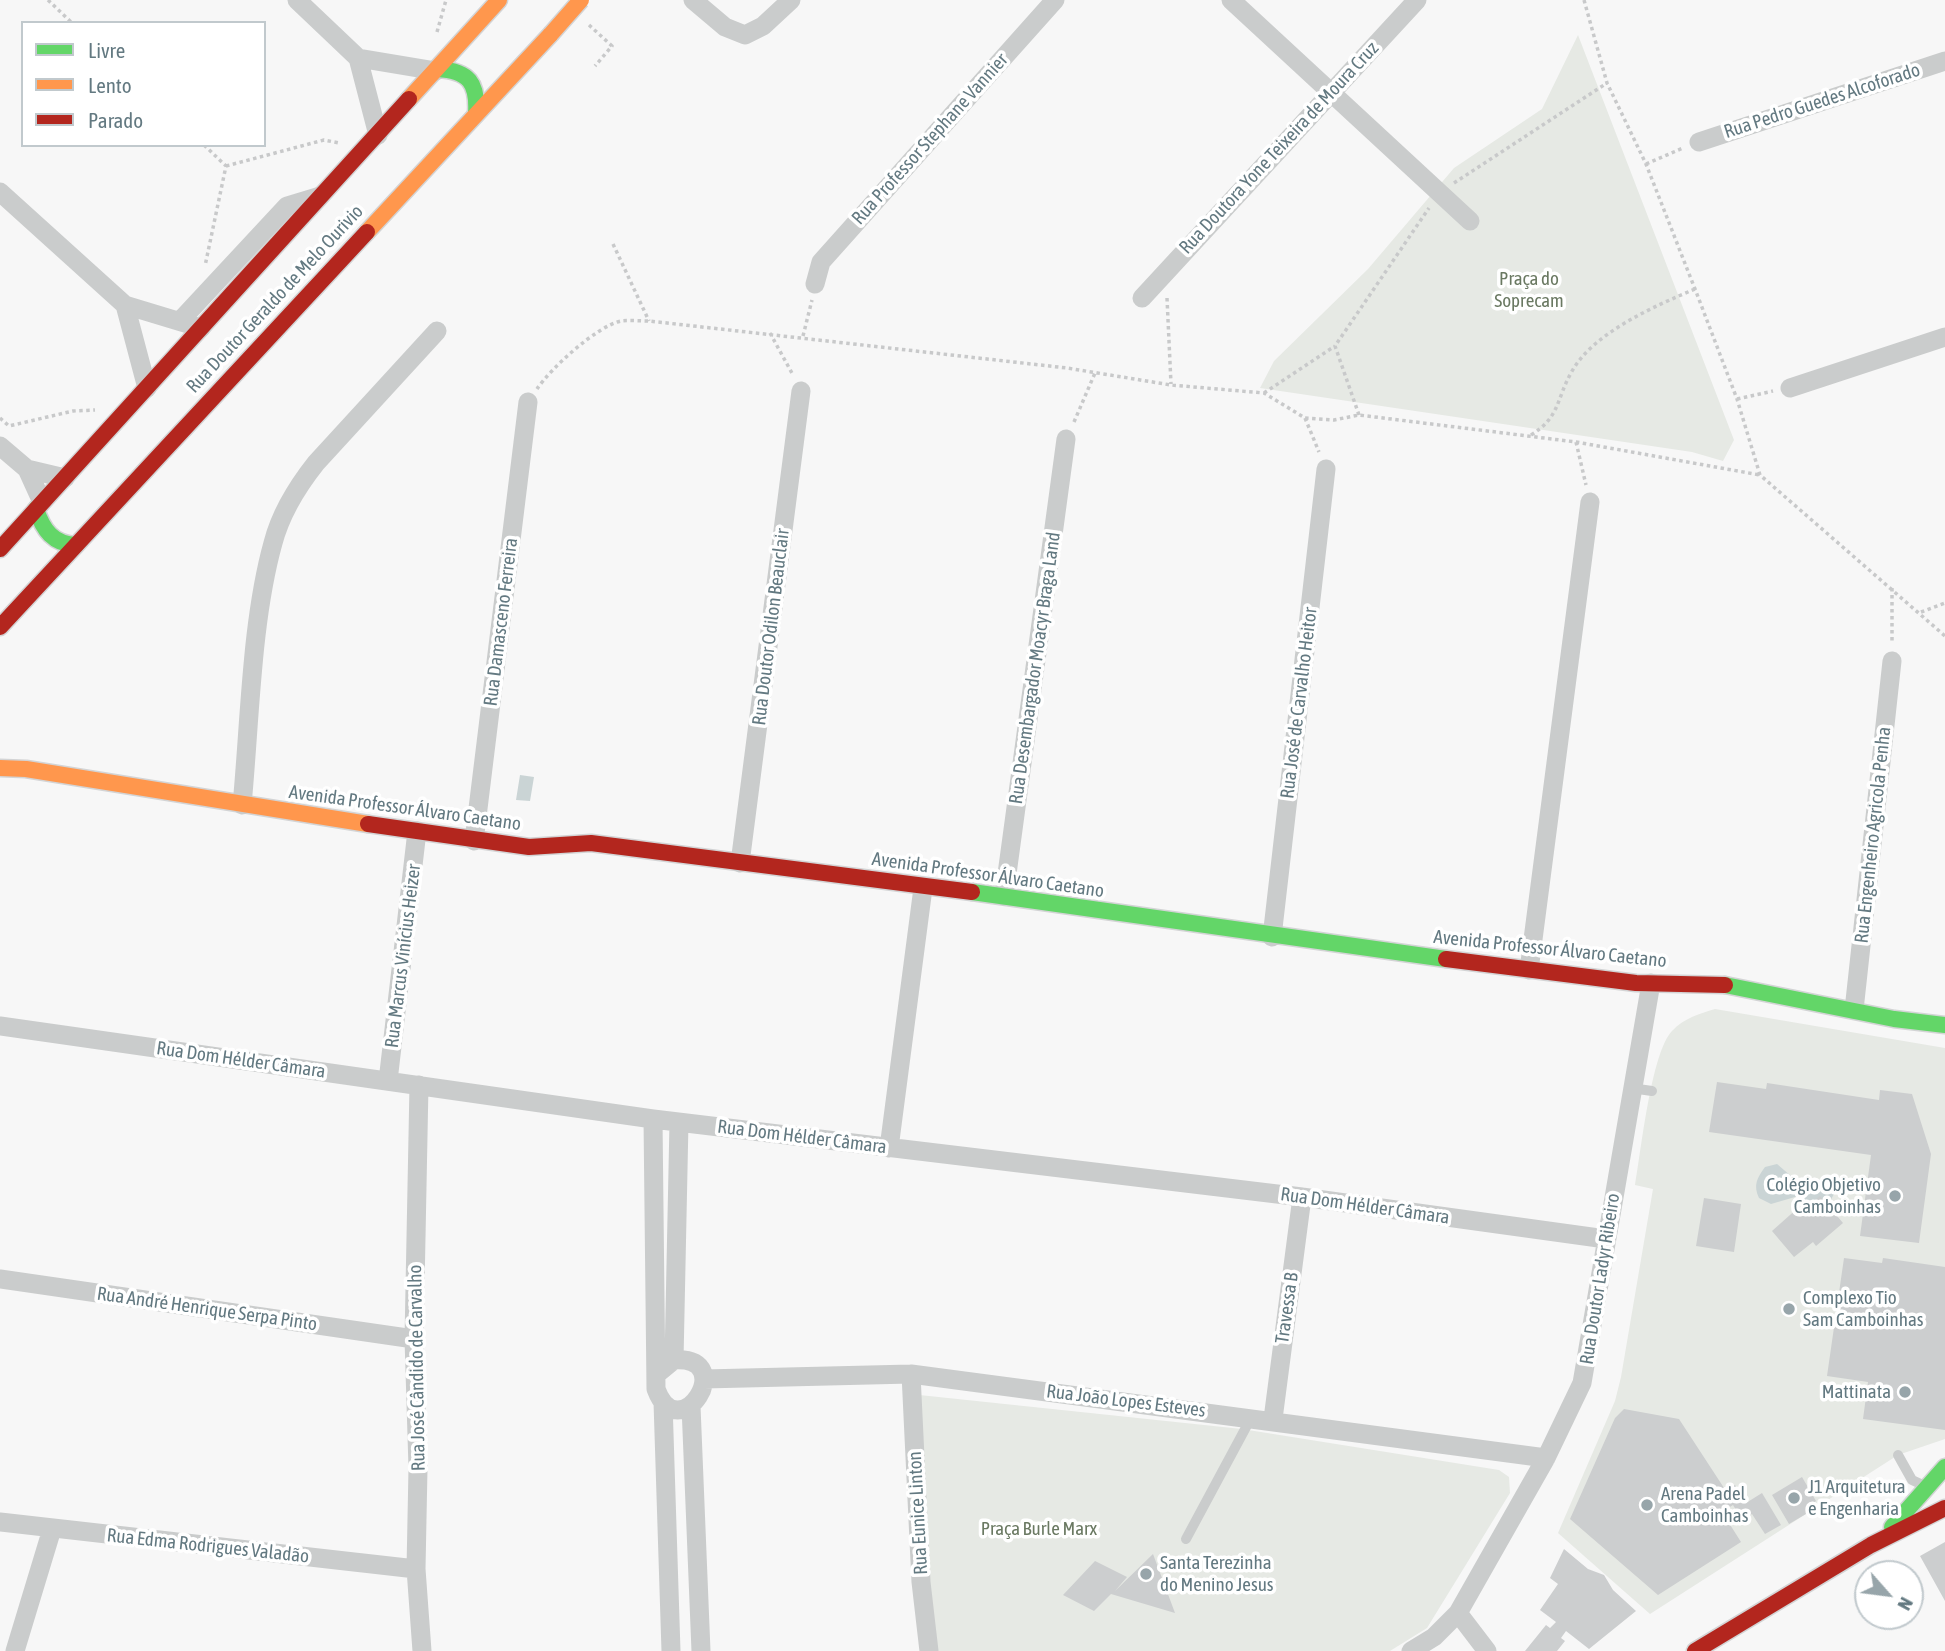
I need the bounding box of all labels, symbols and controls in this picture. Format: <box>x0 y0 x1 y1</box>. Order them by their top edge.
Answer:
legend <box>21 21 266 147</box>
street label: Rua Doutora Yone Teixeira de Moura Cruz <box>1175 37 1383 259</box>
text: Livre <box>88 38 125 62</box>
street label: Rua Professor Stephane Vannier <box>847 49 1013 229</box>
street label: Rua Pedro Guedes Alcoforado <box>1721 58 1923 144</box>
text: Lento <box>88 73 132 97</box>
text: Parado <box>88 108 143 132</box>
street label: Rua Doutor Geraldo de Melo Ourivio <box>182 200 368 398</box>
park label: Praça do Soprecam <box>1494 268 1564 312</box>
street label: Rua Doutor Odilon Beauclair <box>748 527 794 727</box>
street label: Rua Desembargador Moacyr Braga Land <box>1005 531 1065 805</box>
street label: Rua Damasceno Ferreira <box>479 537 523 707</box>
street label: Rua José de Carvalho Heitor <box>1276 606 1322 800</box>
street label: Rua Engenheiro Agricola Penha <box>1850 726 1896 944</box>
street label: Avenida Professor Álvaro Caetano <box>288 780 522 836</box>
street label: Avenida Professor Álvaro Caetano <box>871 847 1105 903</box>
street label: Rua Marcus Vinícius Heizer <box>380 863 426 1049</box>
street label: Avenida Professor Álvaro Caetano <box>1432 925 1668 973</box>
street label: Rua Dom Hélder Câmara <box>155 1037 327 1083</box>
street label: Rua Dom Hélder Câmara <box>716 1115 888 1159</box>
place label: Colégio Objetivo Camboinhas <box>1766 1174 1881 1218</box>
street label: Rua Dom Hélder Câmara <box>1279 1183 1451 1229</box>
marker: Colégio Objetivo Camboinhas <box>1887 1188 1903 1204</box>
street label: Rua Doutor Ladyr Ribeiro <box>1575 1192 1625 1366</box>
street label: Rua José Cândido de Carvalho <box>404 1265 430 1471</box>
street label: Travessa B <box>1271 1271 1303 1345</box>
street label: Rua André Henrique Serpa Pinto <box>95 1282 319 1336</box>
place label: Complexo Tio Sam Camboinhas <box>1803 1287 1923 1331</box>
marker: Complexo Tio Sam Camboinhas <box>1781 1301 1797 1317</box>
street label: Rua João Lopes Esteves <box>1045 1380 1207 1422</box>
place label: Mattinata <box>1822 1381 1891 1403</box>
marker: Mattinata <box>1897 1384 1913 1400</box>
street label: Rua Eunice Linton <box>903 1451 933 1575</box>
place label: J1 Arquitetura e Engenharia <box>1808 1476 1906 1520</box>
place label: Arena Padel Camboinhas <box>1661 1483 1748 1527</box>
marker: J1 Arquitetura e Engenharia <box>1786 1490 1802 1506</box>
marker: Arena Padel Camboinhas <box>1639 1497 1655 1513</box>
park label: Praça Burle Marx <box>981 1518 1097 1540</box>
street label: Rua Edma Rodrigues Valadão <box>106 1524 310 1568</box>
place label: Santa Terezinha do Menino Jesus <box>1160 1552 1274 1596</box>
north arrow <box>1854 1560 1924 1630</box>
marker: Santa Terezinha do Menino Jesus <box>1138 1566 1154 1582</box>
text: N <box>1893 1594 1918 1614</box>

